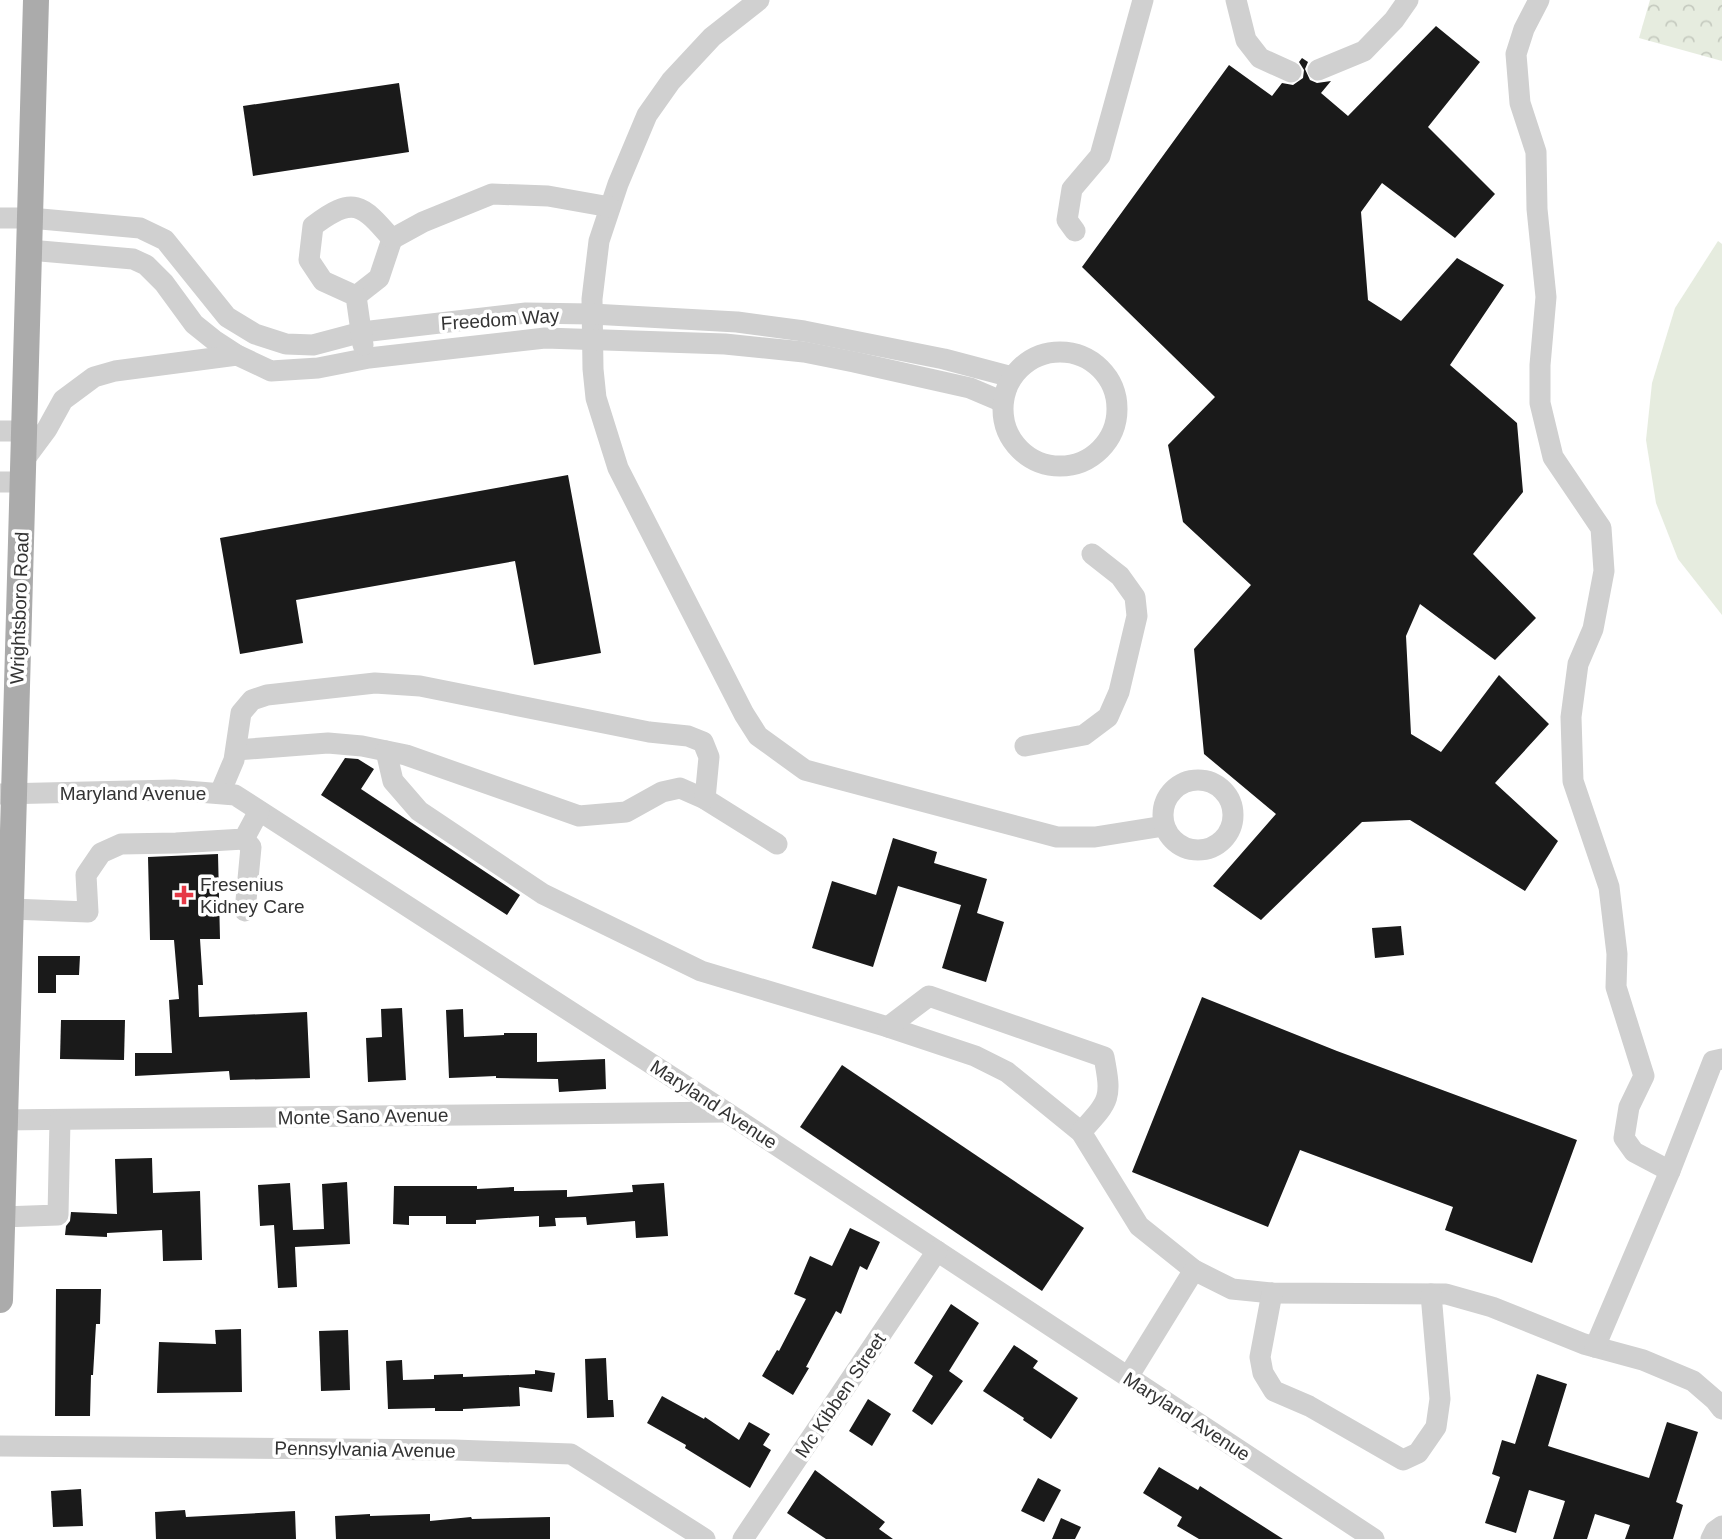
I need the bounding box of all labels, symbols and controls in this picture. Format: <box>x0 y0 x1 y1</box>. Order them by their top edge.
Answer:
street label: Freedom Way <box>440 305 560 334</box>
street label: Wrightsboro Road <box>6 531 33 685</box>
street label: Maryland Avenue <box>60 783 206 804</box>
place label: Fresenius Kidney Care <box>200 874 305 917</box>
marker: Fresenius Kidney Care <box>174 885 194 905</box>
street label: Maryland Avenue <box>647 1056 781 1153</box>
street label: Monte Sano Avenue <box>277 1105 449 1128</box>
street label: Mc Kibben Street <box>791 1328 890 1462</box>
street label: Maryland Avenue <box>1120 1368 1254 1465</box>
street label: Pennsylvania Avenue <box>274 1437 456 1462</box>

